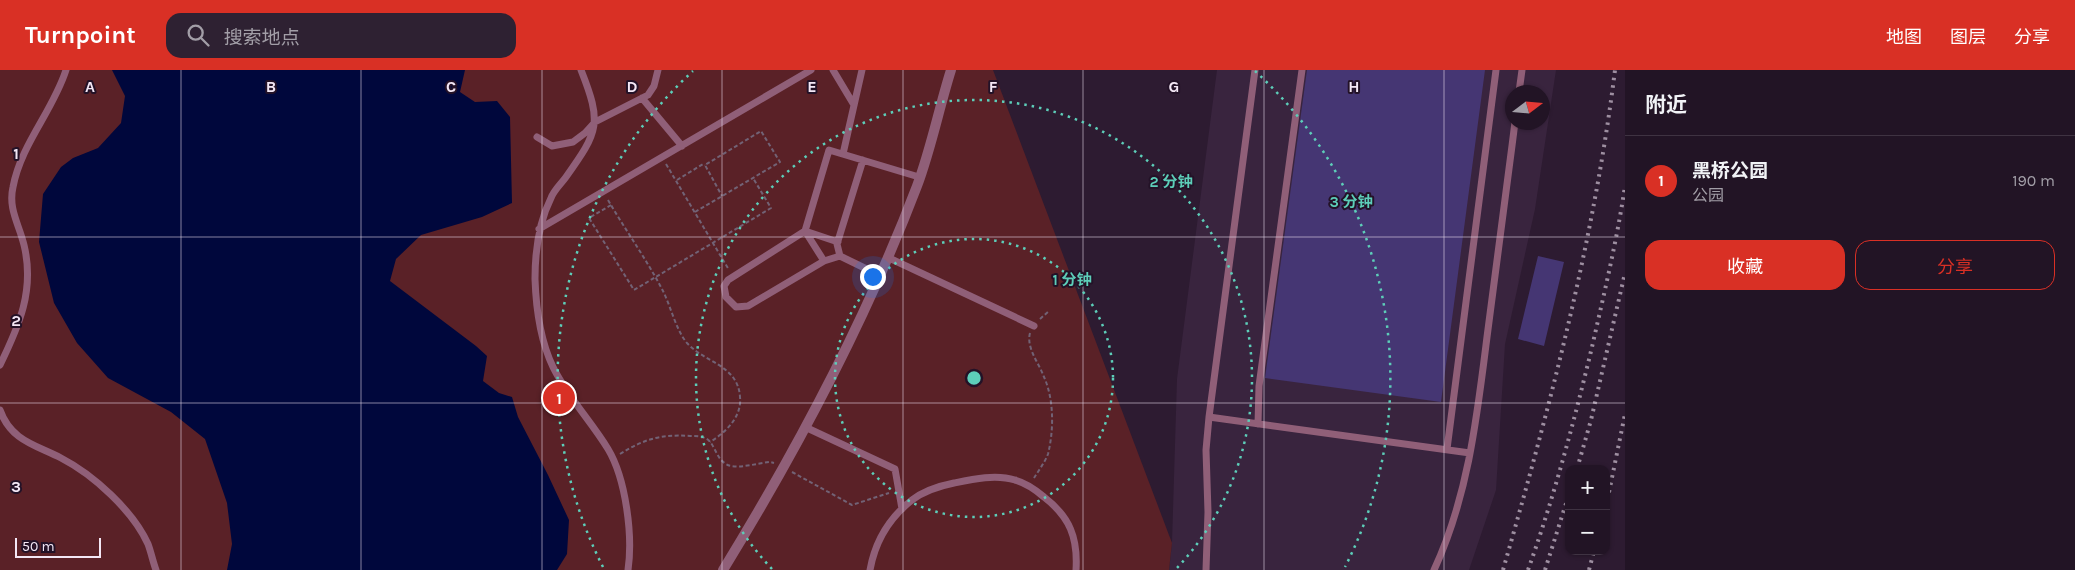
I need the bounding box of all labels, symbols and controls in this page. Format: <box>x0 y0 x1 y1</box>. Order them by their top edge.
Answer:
search box <box>166 13 516 58</box>
text: Turnpoint <box>25 21 136 49</box>
icon: search <box>184 21 212 49</box>
text: 地图 <box>1886 26 1922 48</box>
text: 图层 <box>1950 26 1986 48</box>
text: 分享 <box>2014 26 2050 48</box>
text: 搜索地点 <box>224 27 300 49</box>
text: A <box>85 77 95 96</box>
text: B <box>266 77 276 96</box>
text: C <box>446 77 456 96</box>
text: D <box>627 77 638 96</box>
text: E <box>807 77 817 96</box>
text: F <box>989 77 998 96</box>
text: G <box>1169 77 1179 96</box>
text: H <box>1348 77 1360 96</box>
north arrow <box>1505 85 1550 130</box>
text: 附近 <box>1645 93 1687 117</box>
text: 1 <box>13 144 19 163</box>
text: 黑桥公园 <box>1692 160 1768 182</box>
text: 1 <box>1658 171 1664 190</box>
text: 190 m <box>2012 171 2055 190</box>
text: 2 分钟 <box>1150 173 1192 191</box>
text: 公园 <box>1692 186 1724 205</box>
text: 3 分钟 <box>1329 193 1373 211</box>
button: 收藏 <box>1645 240 1845 290</box>
button: 分享 <box>1855 240 2055 290</box>
your location <box>860 264 886 290</box>
text: 1 分钟 <box>1052 271 1092 289</box>
text: 2 <box>11 311 21 330</box>
centre of rings <box>965 369 983 387</box>
pin: 1 <box>543 379 575 417</box>
map controls <box>1565 465 1610 555</box>
button: + <box>1565 465 1610 510</box>
text: 3 <box>11 477 21 496</box>
button: − <box>1565 510 1610 555</box>
scale bar <box>15 535 101 558</box>
text: 50 m <box>22 538 55 555</box>

